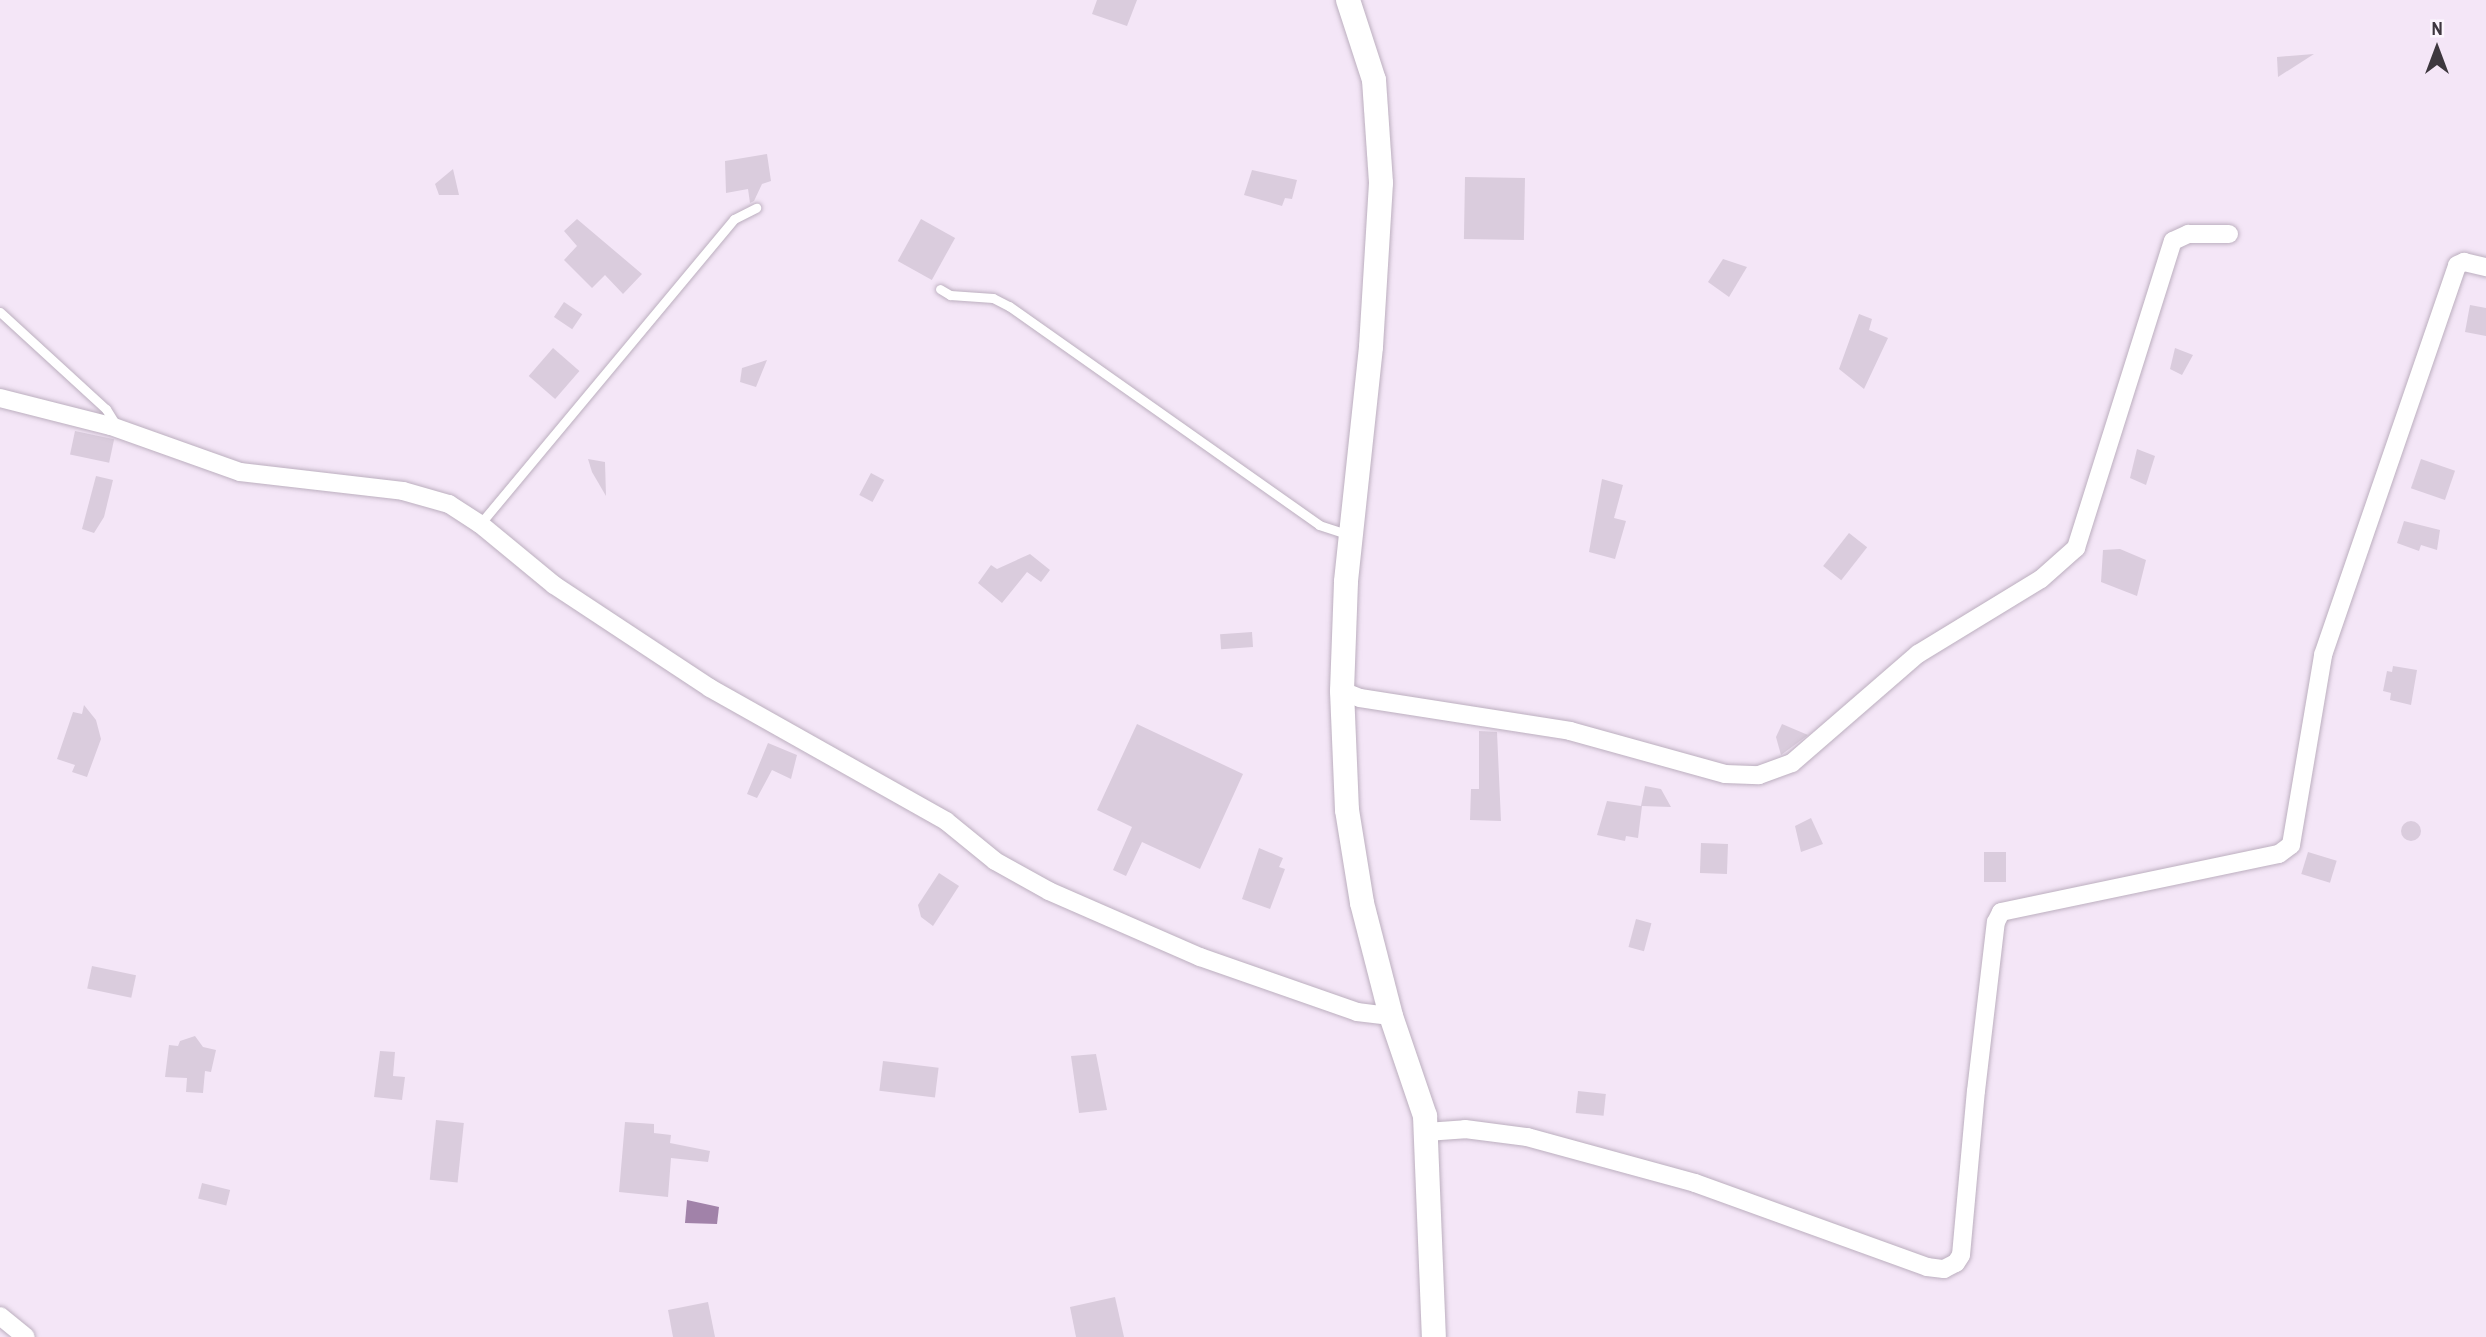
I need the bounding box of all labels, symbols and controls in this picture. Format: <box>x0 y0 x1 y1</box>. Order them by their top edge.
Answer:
north arrow <box>2402 14 2472 84</box>
text: N <box>2431 15 2443 41</box>

